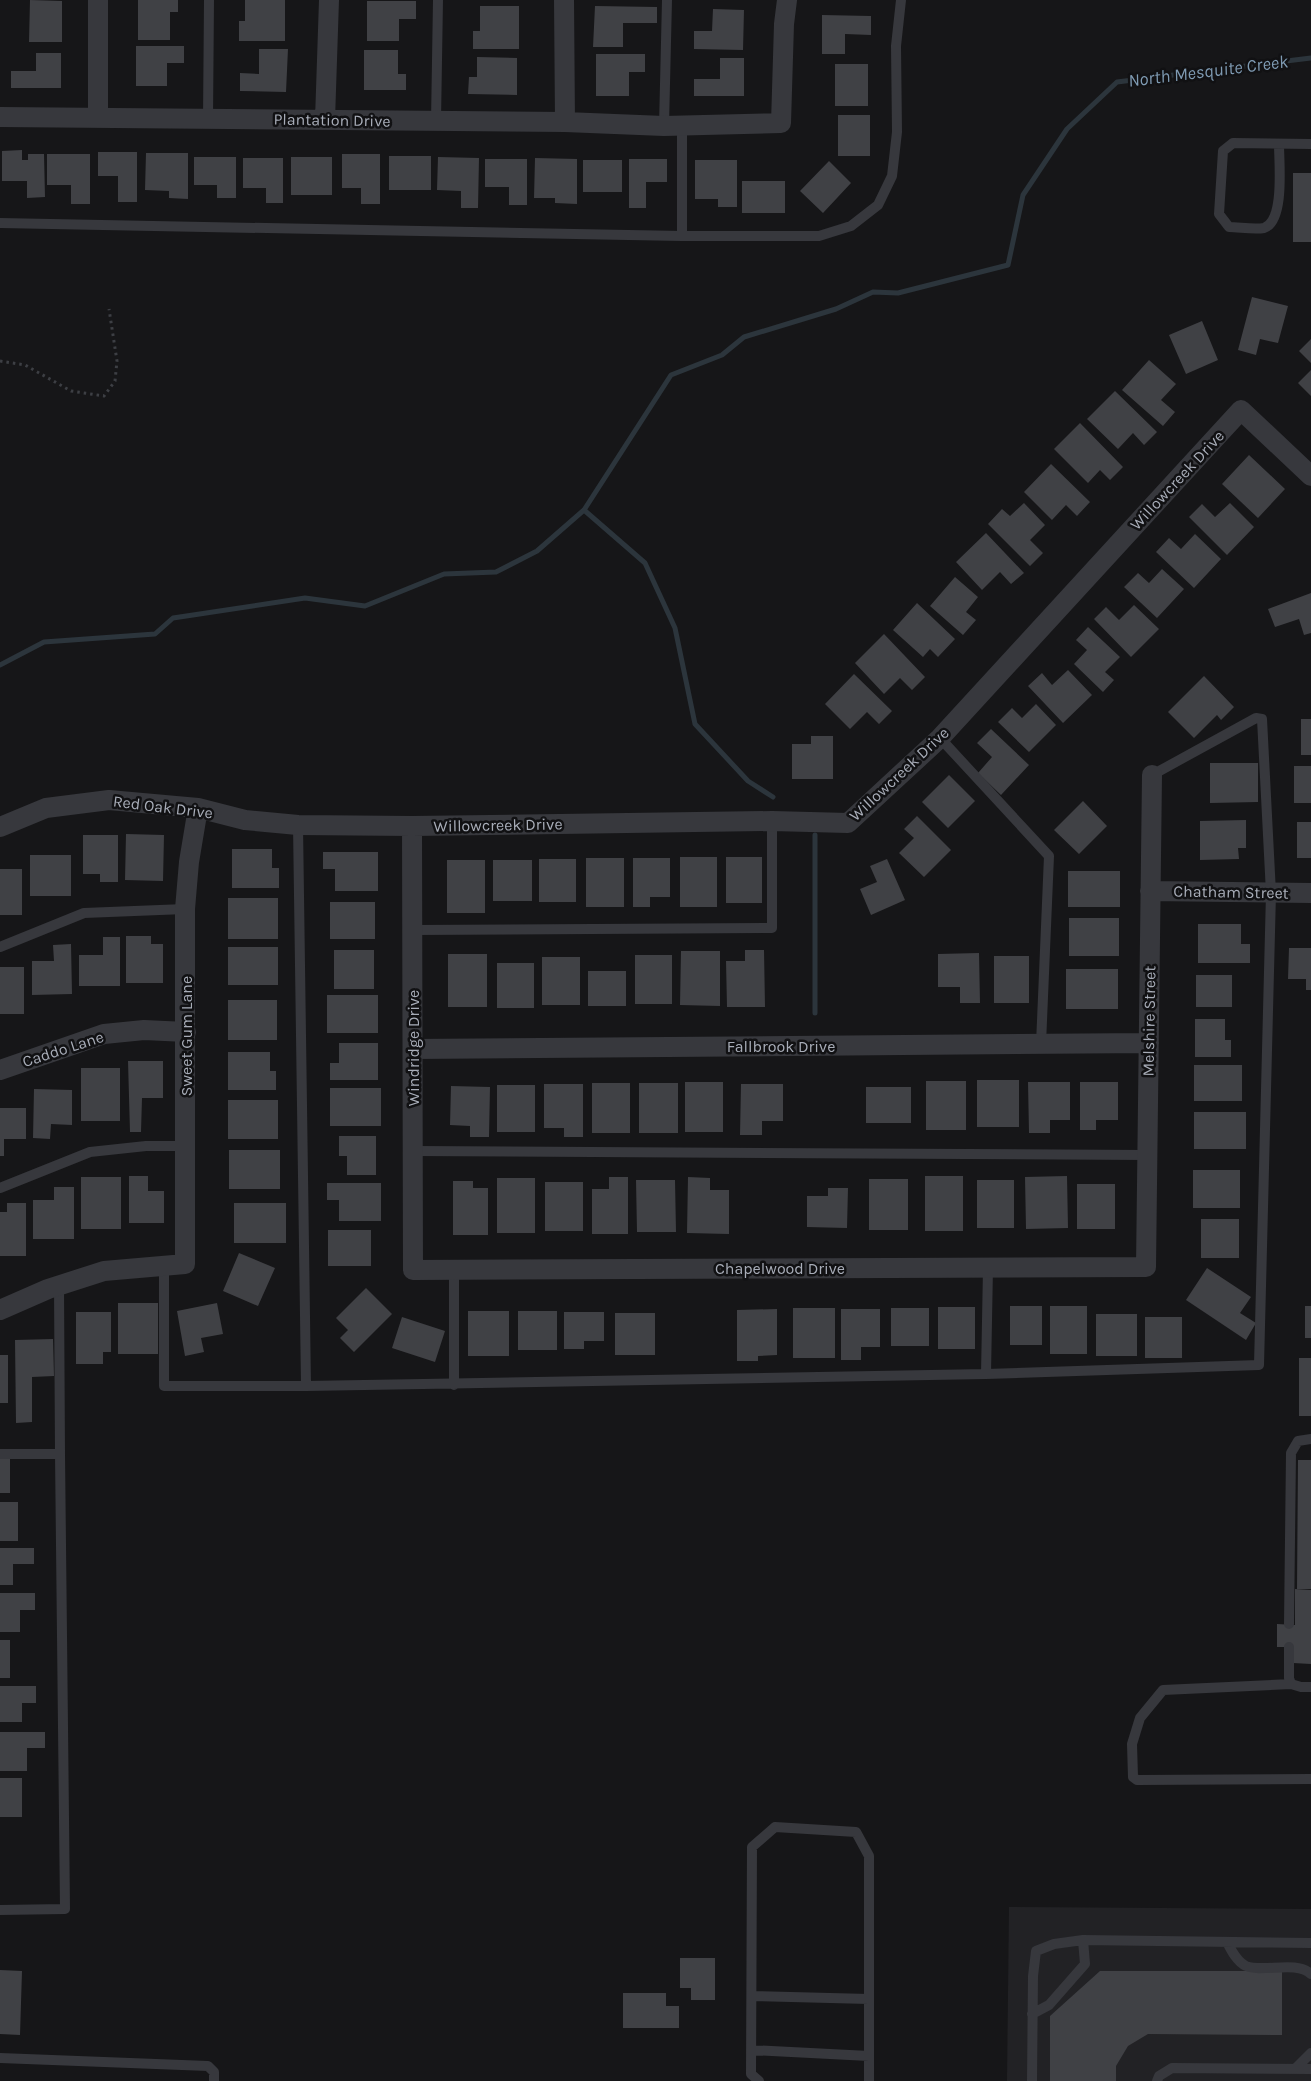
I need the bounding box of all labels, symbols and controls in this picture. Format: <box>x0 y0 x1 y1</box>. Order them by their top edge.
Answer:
water label: North Mesquite Creek <box>1127 50 1290 92</box>
street label: Plantation Drive <box>273 109 391 131</box>
street label: Willowcreek Drive <box>1126 426 1228 534</box>
street label: Willowcreek Drive <box>845 723 953 825</box>
street label: Red Oak Drive <box>112 791 214 823</box>
street label: Willowcreek Drive <box>433 814 563 836</box>
street label: Chatham Street <box>1173 881 1289 903</box>
street label: Melshire Street <box>1139 965 1159 1077</box>
street label: Sweet Gum Lane <box>177 976 196 1096</box>
street label: Windridge Drive <box>404 990 423 1106</box>
street label: Caddo Lane <box>20 1027 106 1071</box>
street label: Fallbrook Drive <box>727 1037 835 1056</box>
street label: Chapelwood Drive <box>715 1259 845 1278</box>

